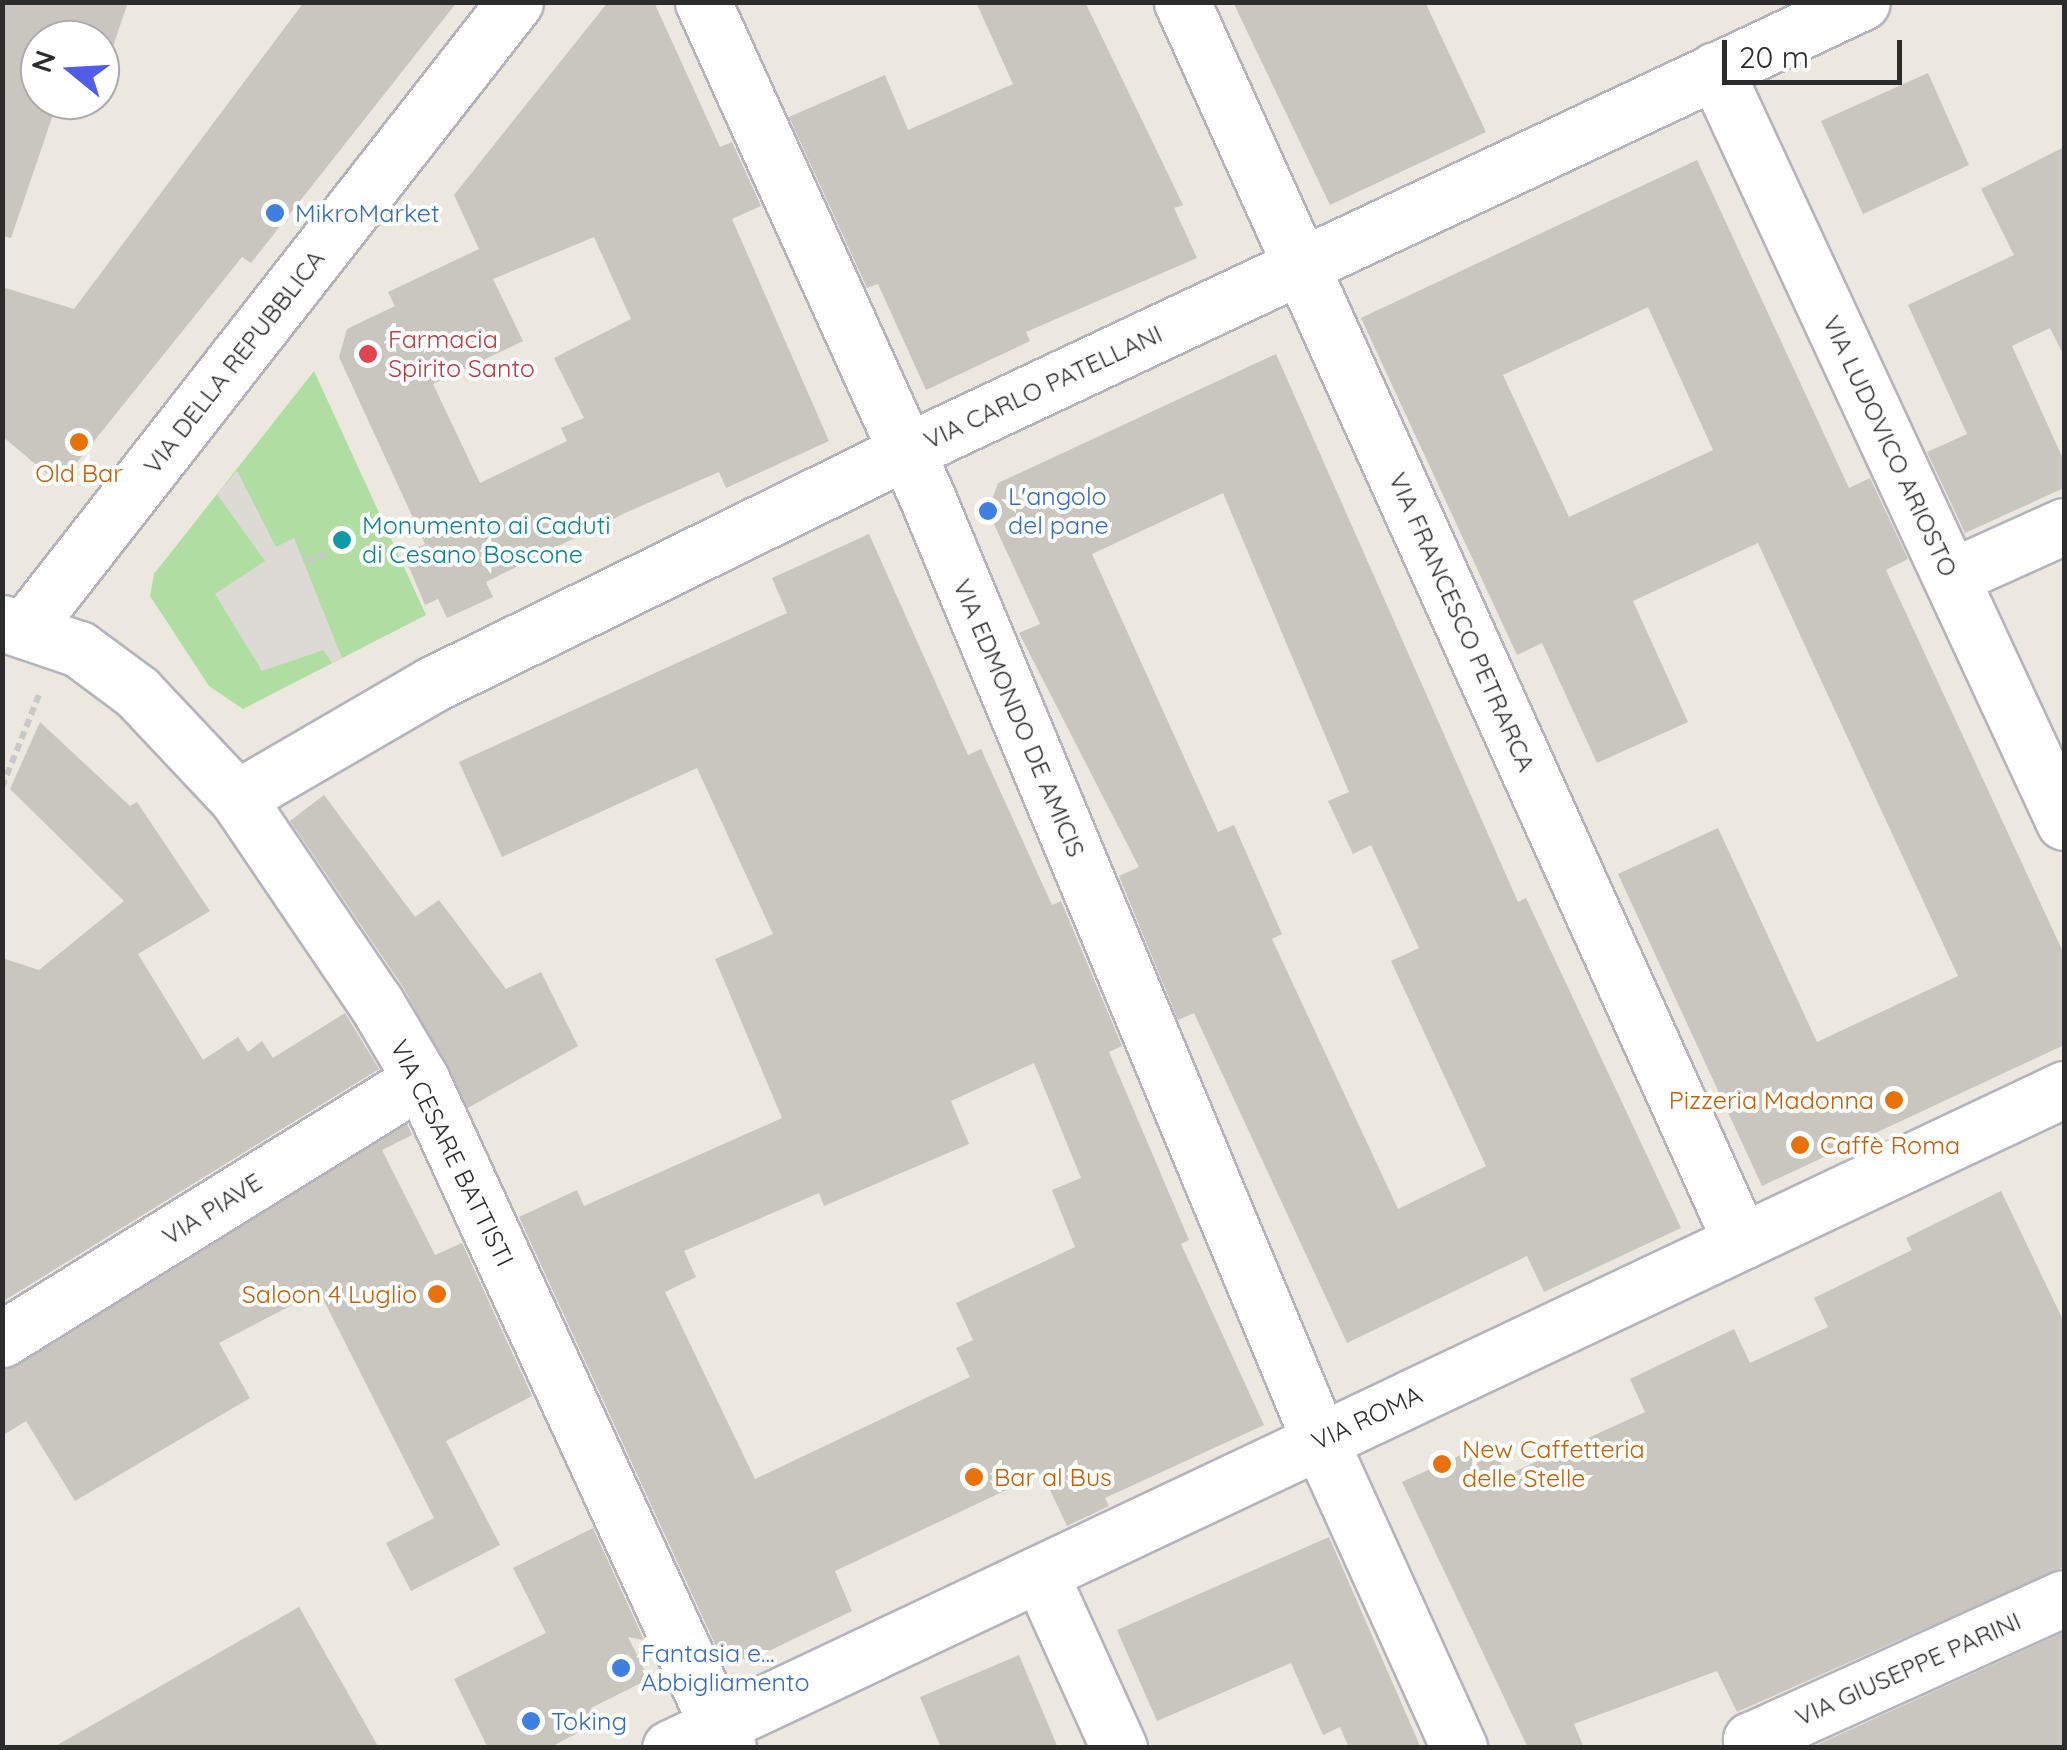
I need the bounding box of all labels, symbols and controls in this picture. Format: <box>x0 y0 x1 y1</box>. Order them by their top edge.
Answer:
north arrow <box>20 20 120 120</box>
scale bar <box>1727 20 1907 82</box>
text: 20 m <box>1739 38 1809 76</box>
text: N <box>23 46 63 76</box>
place label: MikroMarket <box>295 198 439 228</box>
marker: MikroMarket <box>264 202 286 224</box>
street label: VIA DELLA REPUBBLICA <box>137 244 331 480</box>
street label: VIA LUDOVICO ARIOSTO <box>1816 311 1964 581</box>
street label: VIA CARLO PATELLANI <box>919 319 1167 455</box>
place label: Farmacia Spirito Santo <box>388 325 535 384</box>
marker: Farmacia Spirito Santo <box>357 343 379 365</box>
marker: Old Bar <box>68 431 90 453</box>
place label: Old Bar <box>35 458 123 488</box>
street label: VIA FRANCESCO PETRARCA <box>1382 468 1542 776</box>
place label: L'angolo del pane <box>1008 482 1109 541</box>
marker: L'angolo del pane <box>977 500 999 522</box>
place label: Monumento ai Caduti di Cesano Boscone <box>362 511 610 570</box>
marker: Monumento ai Caduti di Cesano Boscone <box>331 529 353 551</box>
street label: VIA EDMONDO DE AMICIS <box>947 575 1091 861</box>
street label: VIA CESARE BATTISTI <box>384 1035 520 1271</box>
place label: Pizzeria Madonna <box>1669 1085 1874 1115</box>
marker: Pizzeria Madonna <box>1883 1089 1905 1111</box>
place label: Caffè Roma <box>1820 1130 1960 1160</box>
marker: Caffè Roma <box>1789 1134 1811 1156</box>
street label: VIA PIAVE <box>157 1167 267 1251</box>
place label: Saloon 4 Luglio <box>242 1279 417 1309</box>
marker: Saloon 4 Luglio <box>426 1283 448 1305</box>
street label: VIA ROMA <box>1307 1379 1427 1457</box>
place label: New Caffetteria delle Stelle <box>1462 1435 1645 1494</box>
marker: New Caffetteria delle Stelle <box>1431 1453 1453 1475</box>
place label: Bar al Bus <box>994 1462 1112 1492</box>
marker: Bar al Bus <box>963 1466 985 1488</box>
street label: VIA GIUSEPPE PARINI <box>1791 1606 2025 1732</box>
place label: Fantasia e... Abbigliamento <box>641 1639 809 1698</box>
marker: Fantasia e... Abbigliamento <box>610 1657 632 1679</box>
place label: Toking <box>551 1706 627 1736</box>
marker: Toking <box>520 1710 542 1732</box>

